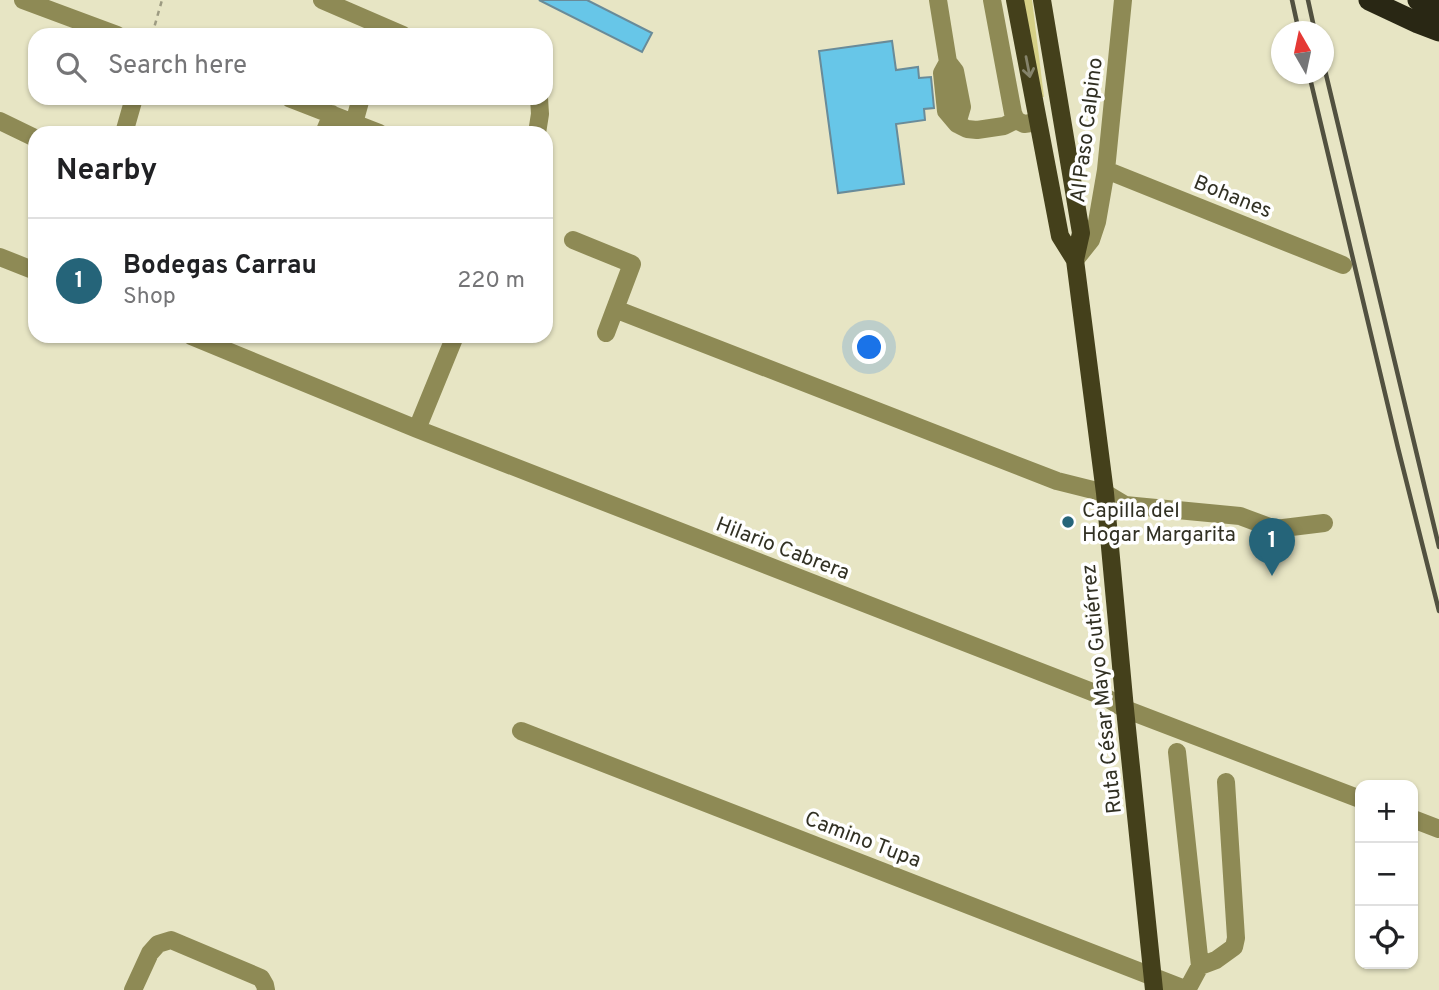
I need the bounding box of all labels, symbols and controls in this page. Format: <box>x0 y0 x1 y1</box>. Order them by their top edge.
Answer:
north arrow <box>1271 21 1334 84</box>
search box <box>28 28 553 105</box>
icon: search <box>52 48 90 86</box>
text: Search here <box>108 50 247 83</box>
one-way arrow <box>1021 55 1035 78</box>
street label: Al Paso Calpino <box>1065 56 1110 204</box>
text: Nearby <box>56 153 157 190</box>
street label: Bohanes <box>1189 170 1276 225</box>
text: Bodegas Carrau <box>123 250 317 283</box>
text: 1 <box>74 267 84 296</box>
text: 220 m <box>457 267 525 296</box>
text: Shop <box>123 283 176 312</box>
your location <box>852 330 886 364</box>
place label: Capilla del Hogar Margarita <box>1082 498 1236 549</box>
street label: Hilario Cabrera <box>712 511 853 587</box>
marker: Capilla del Hogar Margarita <box>1060 514 1076 530</box>
pin: 1 <box>1249 518 1295 576</box>
street label: Ruta César Mayo Gutiérrez <box>1076 563 1129 815</box>
map controls <box>1355 780 1418 969</box>
button: + <box>1355 780 1418 843</box>
street label: Camino Tupa <box>800 806 925 875</box>
button: − <box>1355 843 1418 906</box>
button: locate <box>1355 906 1418 969</box>

